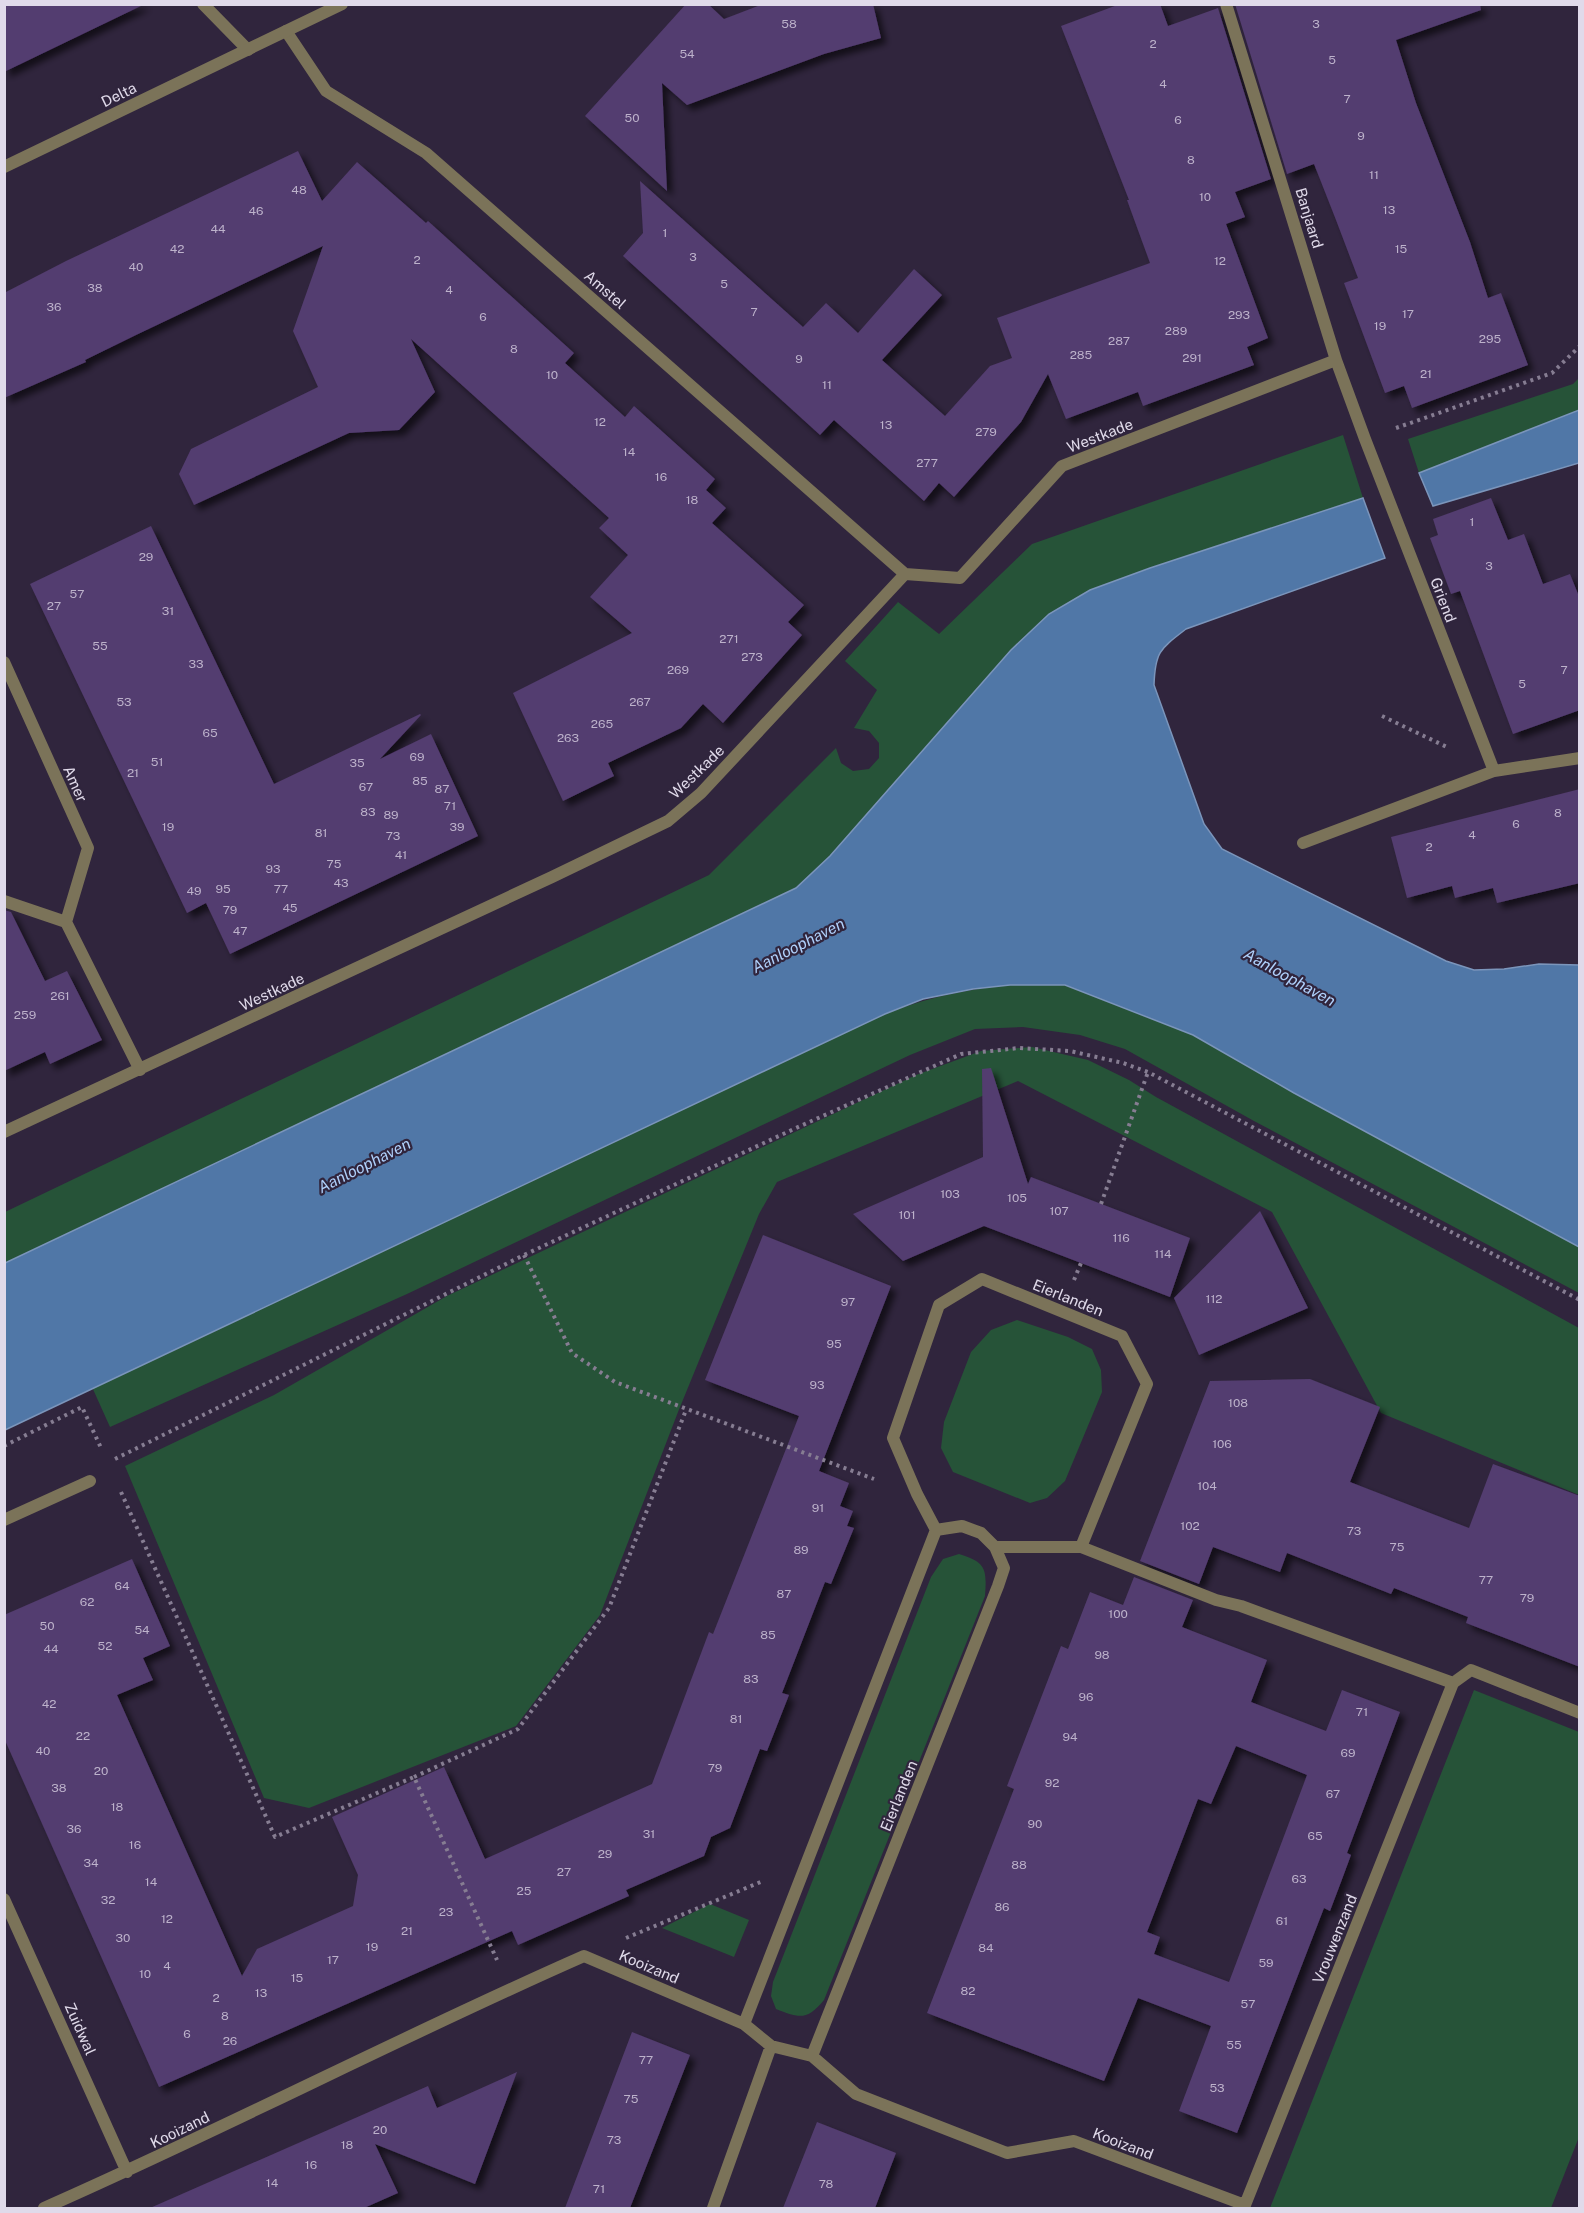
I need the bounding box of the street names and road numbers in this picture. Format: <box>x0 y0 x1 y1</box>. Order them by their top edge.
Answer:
street label: Delta <box>98 79 139 110</box>
street label: Banjaard <box>1292 186 1327 250</box>
street label: Amstel <box>581 267 630 312</box>
street label: Westkade <box>1064 415 1135 456</box>
street label: Griend <box>1427 575 1460 625</box>
street label: Westkade <box>666 741 727 802</box>
street label: Amer <box>60 763 91 805</box>
street label: Westkade <box>237 969 307 1014</box>
street label: Eierlanden <box>1030 1276 1106 1319</box>
street label: Eierlanden <box>877 1758 920 1834</box>
street label: Vrouwenzand <box>1309 1892 1360 1986</box>
street label: Kooizand <box>617 1946 682 1987</box>
street label: Zuidwal <box>61 2000 99 2058</box>
street label: Kooizand <box>147 2108 212 2151</box>
street label: Kooizand <box>1090 2124 1156 2163</box>

